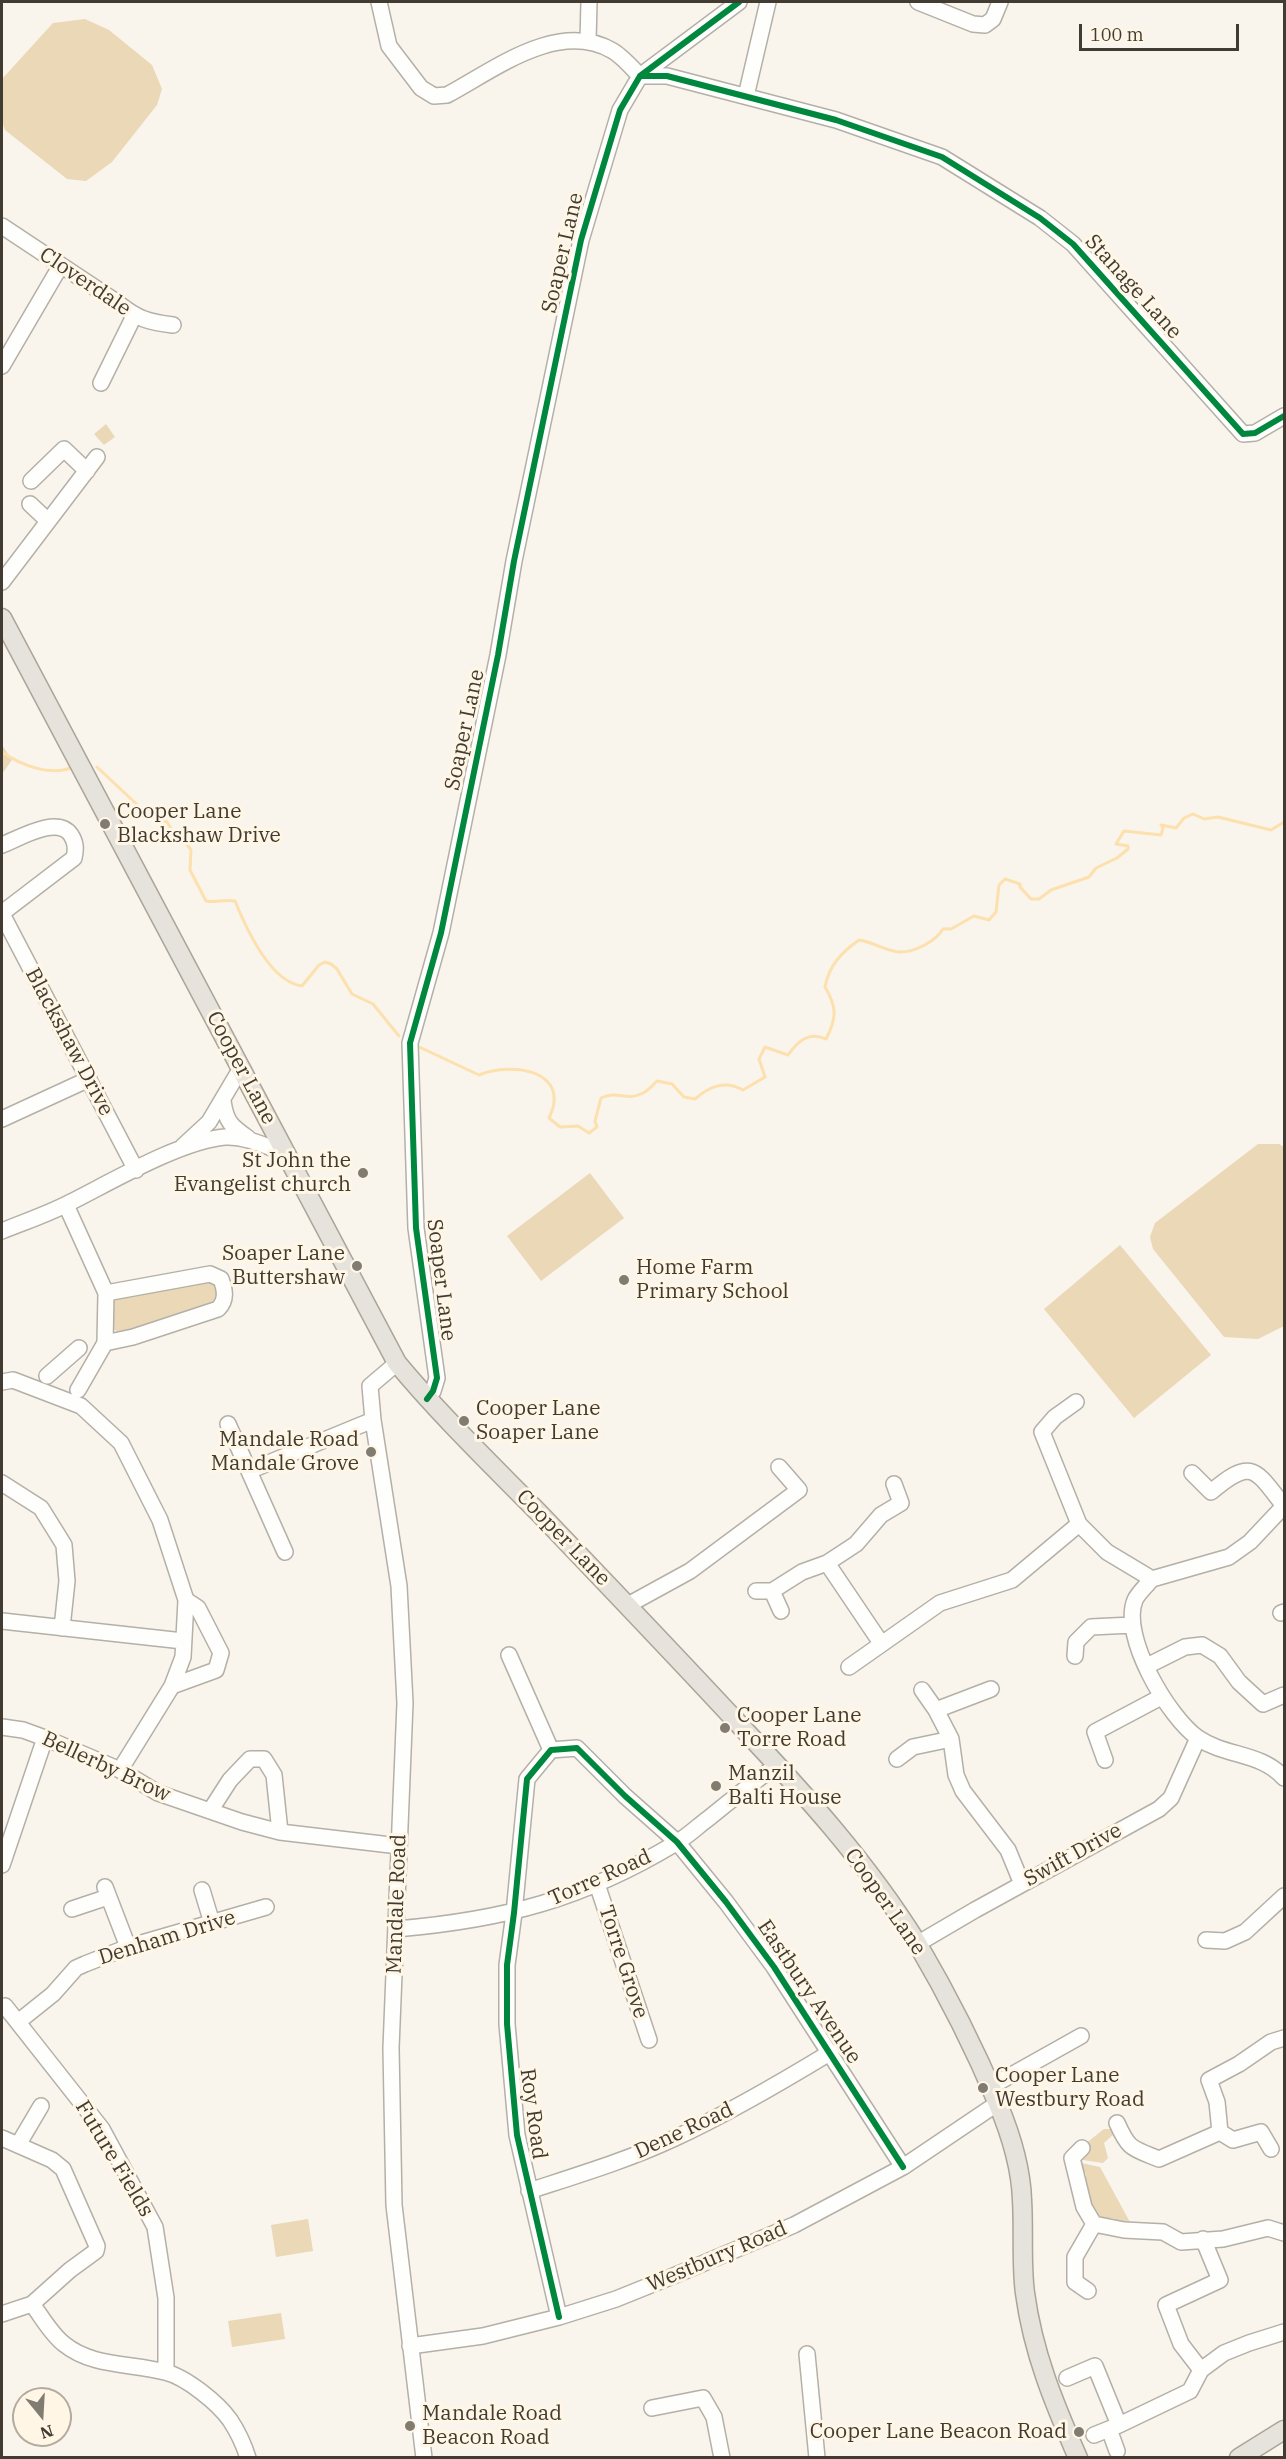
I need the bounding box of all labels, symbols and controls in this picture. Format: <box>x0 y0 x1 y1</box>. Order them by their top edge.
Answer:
scale bar <box>1082 12 1242 50</box>
text: 100 m <box>1090 23 1144 46</box>
street label: Soaper Lane <box>537 190 589 316</box>
street label: Stanage Lane <box>1079 230 1187 344</box>
street label: Cloverdale <box>34 242 136 322</box>
street label: Soaper Lane <box>440 667 490 793</box>
place label: Cooper Lane Blackshaw Drive <box>117 799 281 849</box>
marker: Cooper Lane Blackshaw Drive <box>98 817 112 831</box>
street label: Blackshaw Drive <box>19 964 119 1120</box>
street label: Cooper Lane <box>201 1007 281 1129</box>
place label: St John the Evangelist church <box>174 1148 351 1198</box>
marker: St John the Evangelist church <box>356 1166 370 1180</box>
street label: Soaper Lane <box>421 1217 461 1343</box>
place label: Soaper Lane Buttershaw <box>222 1241 345 1291</box>
place label: Home Farm Primary School <box>636 1255 789 1305</box>
marker: Soaper Lane Buttershaw <box>350 1259 364 1273</box>
marker: Home Farm Primary School <box>617 1273 631 1287</box>
place label: Cooper Lane Soaper Lane <box>476 1396 600 1446</box>
marker: Cooper Lane Soaper Lane <box>457 1414 471 1428</box>
place label: Mandale Road Mandale Grove <box>211 1427 359 1477</box>
marker: Mandale Road Mandale Grove <box>364 1445 378 1459</box>
street label: Cooper Lane <box>511 1484 615 1592</box>
place label: Cooper Lane Torre Road <box>737 1703 861 1753</box>
marker: Cooper Lane Torre Road <box>718 1721 732 1735</box>
street label: Bellerby Brow <box>38 1726 174 1808</box>
place label: Manzil Balti House <box>728 1761 842 1811</box>
marker: Manzil Balti House <box>709 1779 723 1793</box>
street label: Swift Drive <box>1020 1818 1126 1892</box>
street label: Mandale Road <box>382 1834 412 1974</box>
street label: Torre Road <box>545 1844 655 1912</box>
street label: Cooper Lane <box>839 1844 931 1960</box>
street label: Torre Grove <box>593 1902 653 2022</box>
street label: Denham Drive <box>95 1905 239 1971</box>
street label: Eastbury Avenue <box>752 1915 866 2069</box>
place label: Cooper Lane Westbury Road <box>995 2063 1145 2113</box>
street label: Roy Road <box>514 2067 552 2161</box>
marker: Cooper Lane Westbury Road <box>976 2081 990 2095</box>
street label: Future Fields <box>69 2096 159 2222</box>
street label: Dene Road <box>631 2097 737 2165</box>
street label: Westbury Road <box>643 2216 791 2298</box>
north arrow <box>12 2387 72 2447</box>
place label: Mandale Road Beacon Road <box>422 2401 562 2451</box>
marker: Mandale Road Beacon Road <box>403 2419 417 2433</box>
place label: Cooper Lane Beacon Road <box>810 2419 1067 2445</box>
text: N <box>38 2421 56 2444</box>
marker: Cooper Lane Beacon Road <box>1072 2425 1086 2439</box>

